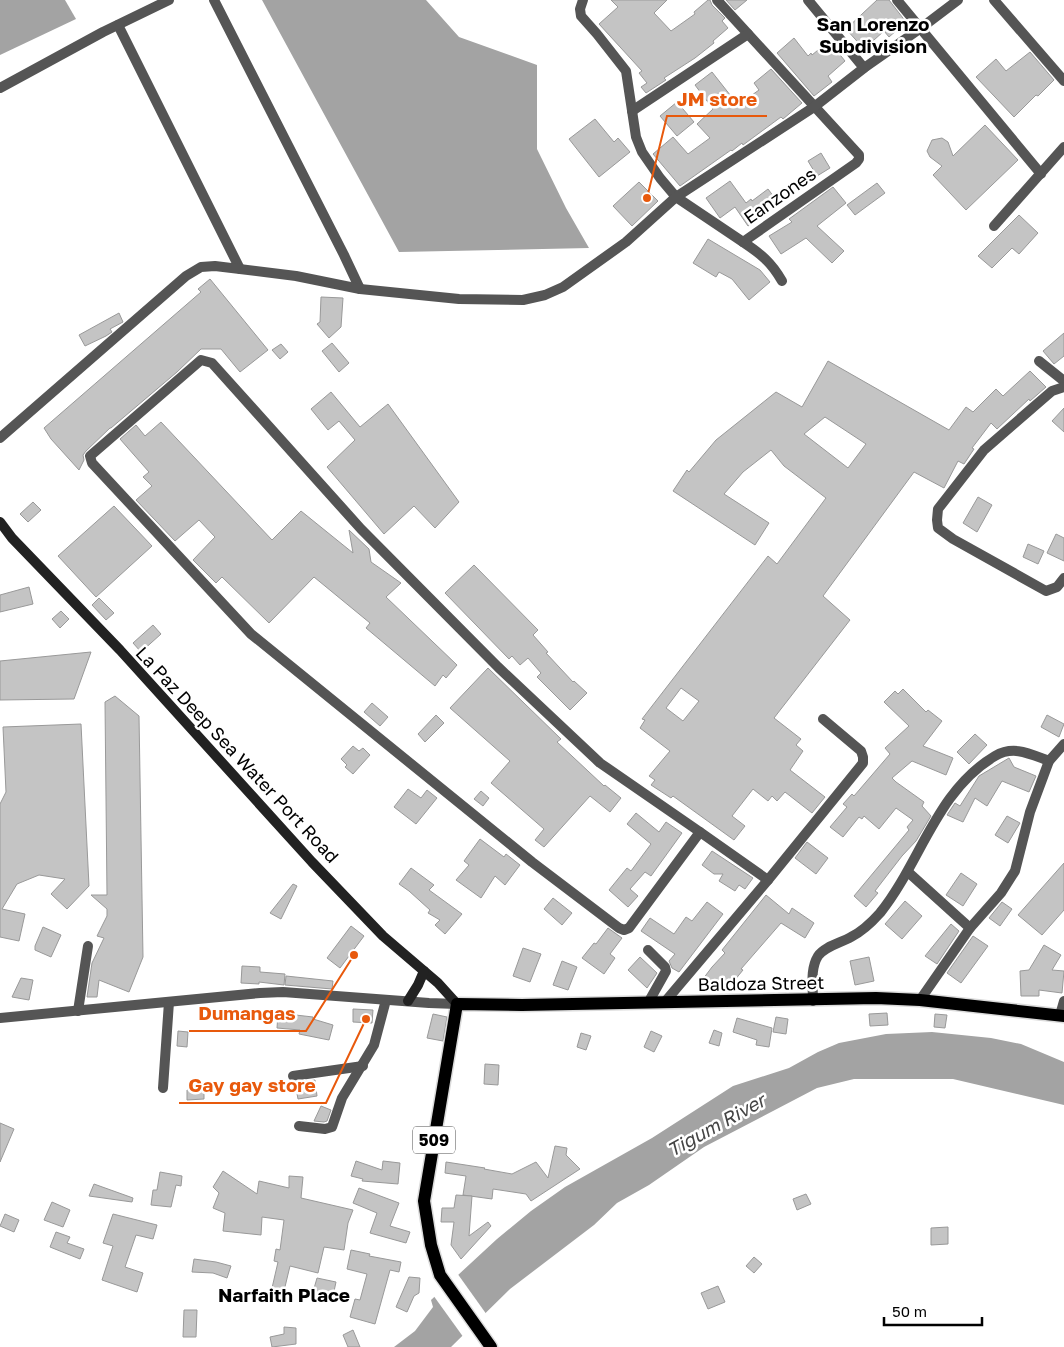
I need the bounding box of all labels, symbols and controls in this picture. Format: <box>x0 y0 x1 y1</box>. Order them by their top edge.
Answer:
district label: San Lorenzo Subdivision <box>816 12 930 57</box>
callout: JM store <box>667 82 767 116</box>
text: JM store <box>677 87 757 110</box>
street label: Eanzones <box>739 162 820 228</box>
street label: La Paz Deep Sea Water Port Road <box>132 642 344 867</box>
street label: Baldoza Street <box>697 971 825 995</box>
callout: Dumangas <box>189 997 306 1031</box>
text: Dumangas <box>198 1001 296 1024</box>
callout: Gay gay store <box>179 1069 326 1103</box>
text: Gay gay store <box>188 1073 316 1096</box>
water label: Tigum River <box>663 1087 771 1161</box>
road number: 509 <box>413 1126 455 1154</box>
district label: Narfaith Place <box>218 1283 350 1306</box>
scale bar <box>884 1294 982 1326</box>
text: 50 m <box>892 1302 927 1320</box>

